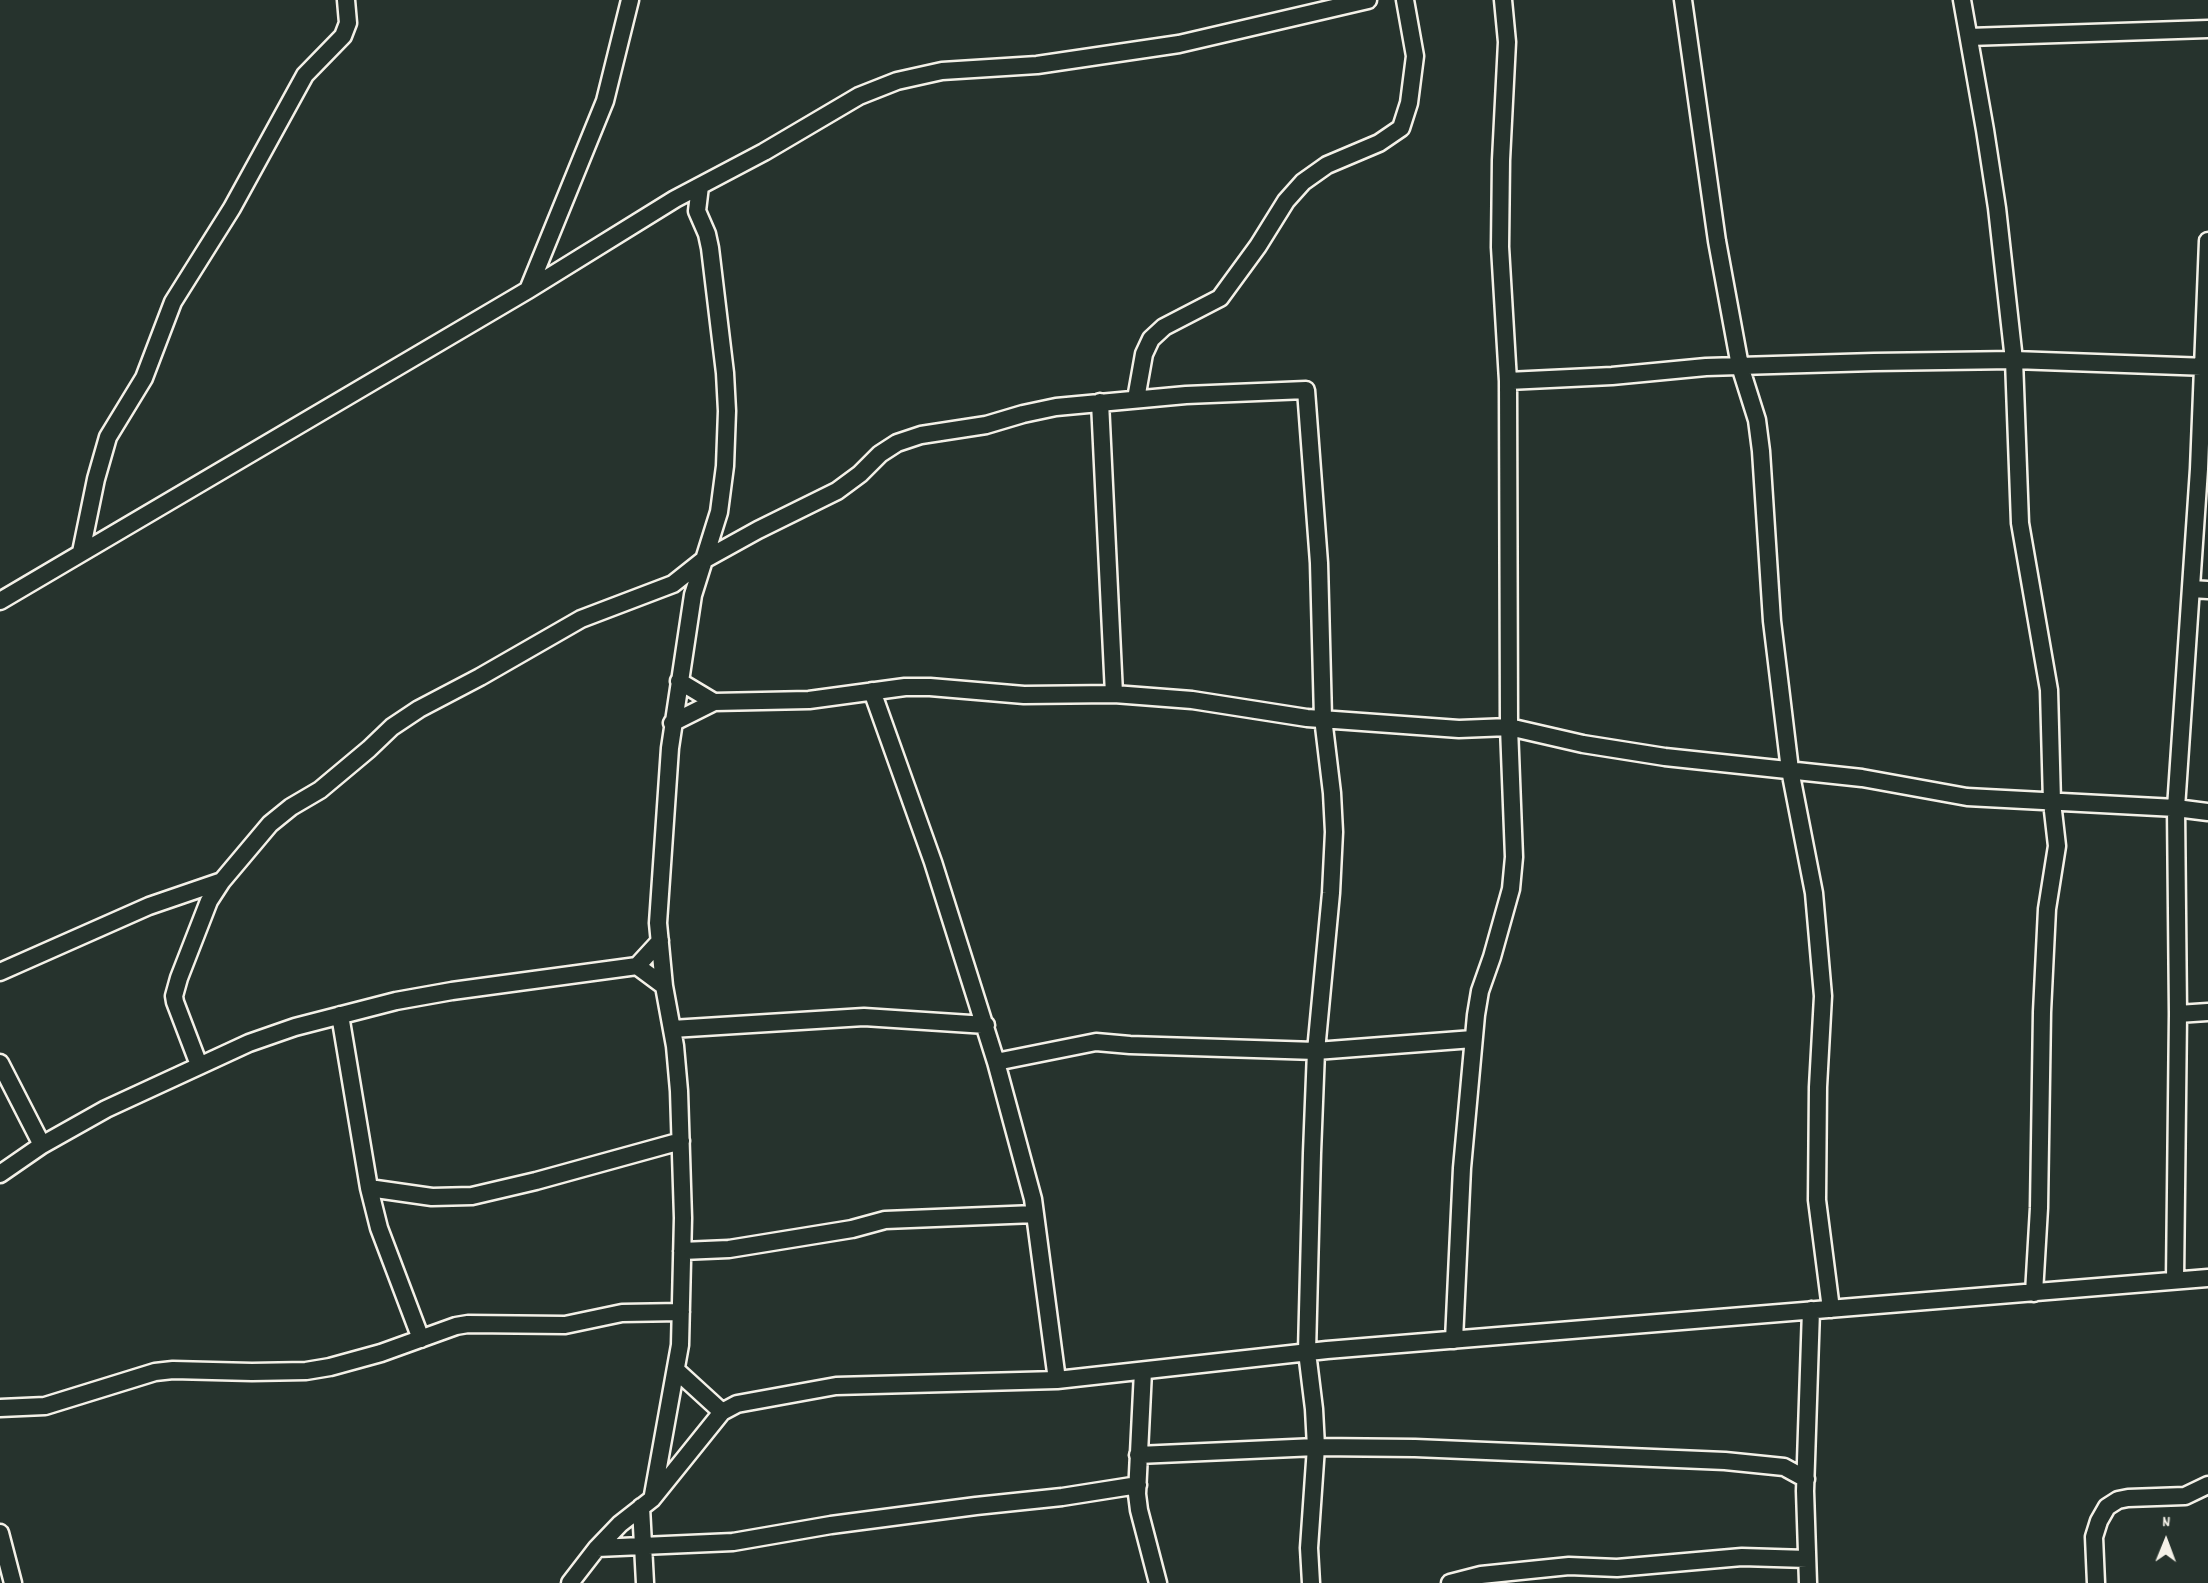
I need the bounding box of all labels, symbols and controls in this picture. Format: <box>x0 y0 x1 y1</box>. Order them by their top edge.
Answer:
north arrow <box>2136 1511 2196 1571</box>
text: N <box>2162 1511 2170 1534</box>

